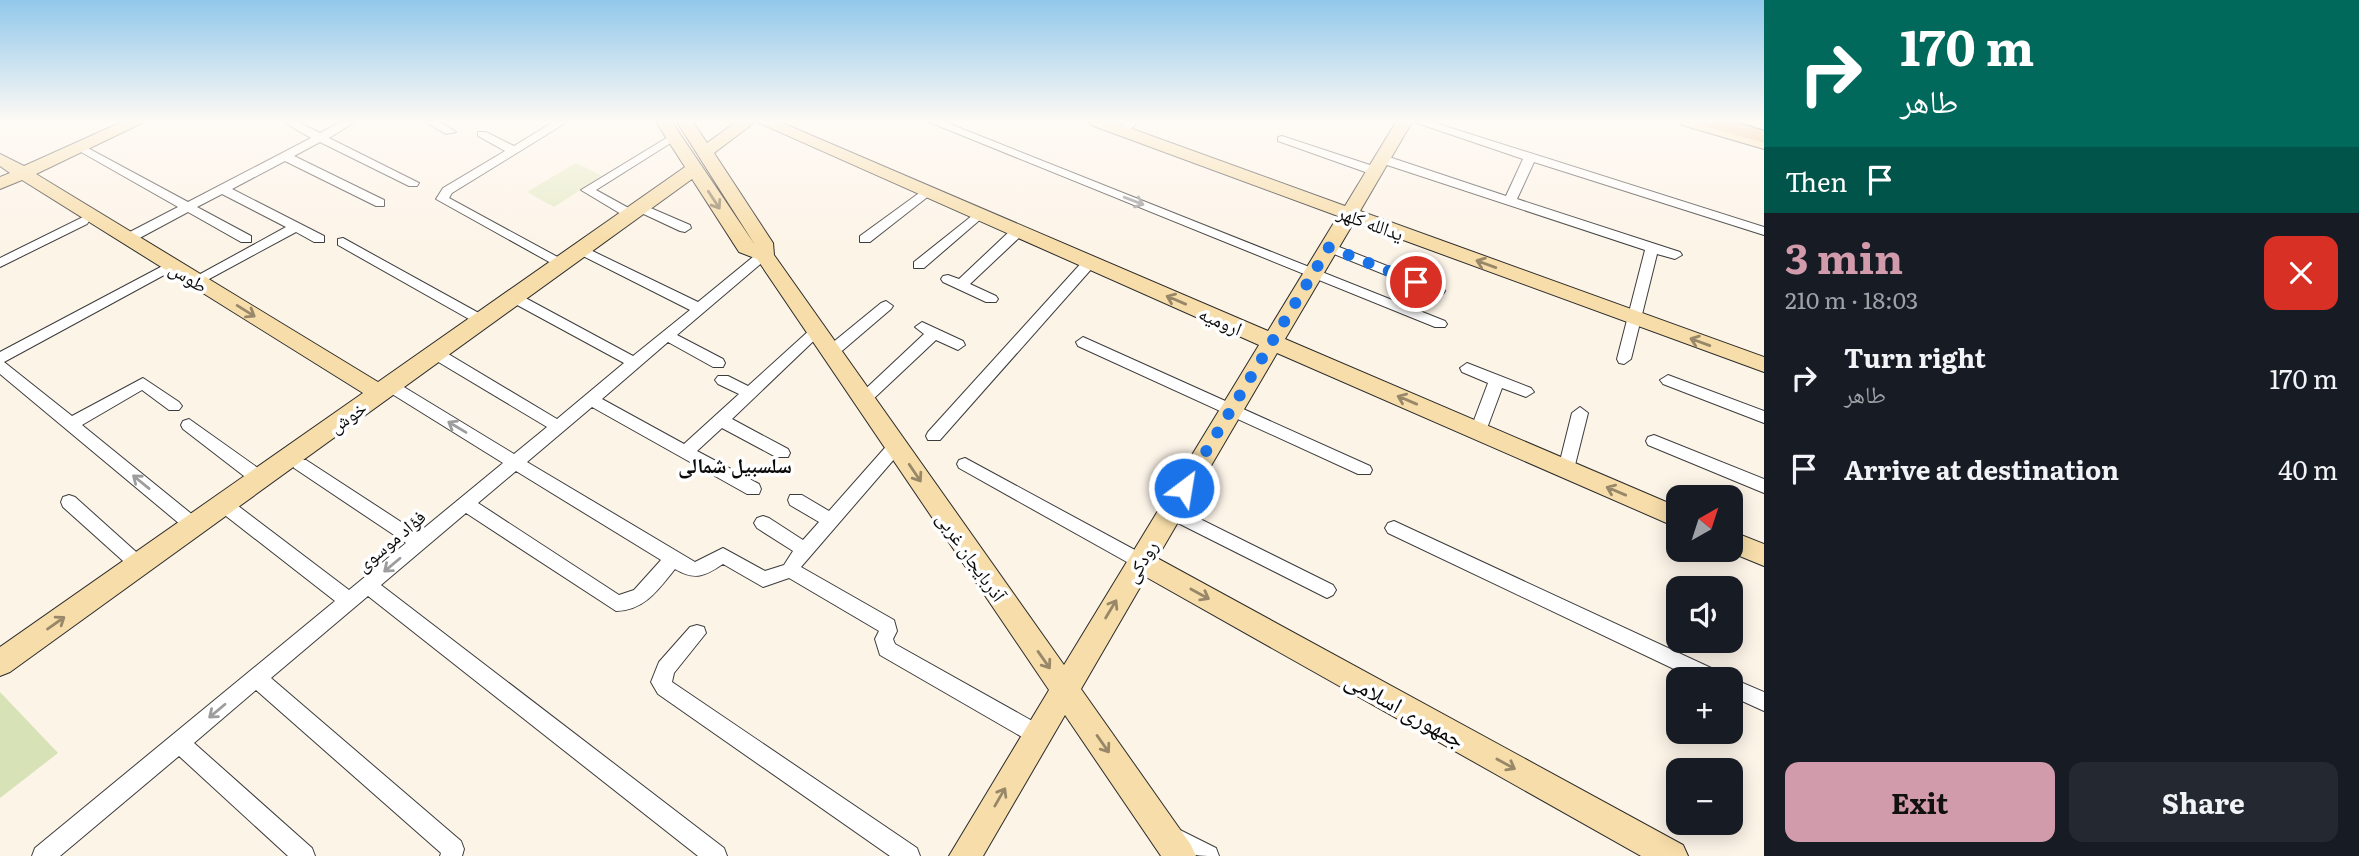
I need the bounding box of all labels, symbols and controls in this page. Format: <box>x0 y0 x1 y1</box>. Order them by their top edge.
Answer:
text: 170 m <box>1900 8 2034 81</box>
icon: right <box>1785 28 1876 119</box>
text: طاهر <box>1900 75 1958 123</box>
text: Then <box>1785 161 1847 200</box>
icon: arrive <box>1861 161 1899 199</box>
one-way arrow <box>708 190 722 210</box>
one-way arrow <box>1123 196 1145 209</box>
street label: یدالله کلهر <box>1333 197 1408 247</box>
text: 3 min <box>1785 225 1903 287</box>
button: close <box>2264 236 2338 310</box>
pin <box>1386 252 1446 312</box>
street label: طوس <box>164 253 214 299</box>
one-way arrow <box>1476 257 1498 269</box>
icon: arrive <box>1397 263 1435 301</box>
text: 210 m · 18:03 <box>1785 282 1918 316</box>
one-way arrow <box>1165 293 1187 306</box>
street label: ارومیه <box>1195 298 1247 342</box>
one-way arrow <box>235 304 255 318</box>
one-way arrow <box>1689 335 1711 347</box>
text: Turn right <box>1844 337 1986 376</box>
text: 170 m <box>2270 358 2338 397</box>
icon: right <box>1785 359 1823 397</box>
text: طاهر <box>1844 376 1886 410</box>
street label: خوش <box>322 393 372 439</box>
one-way arrow <box>1397 393 1418 406</box>
one-way arrow <box>448 419 468 433</box>
district label: سلسبیل شمالی <box>678 448 792 479</box>
text: Arrive at destination <box>1844 449 2119 488</box>
text: 40 m <box>2278 449 2338 488</box>
icon: arrive <box>1785 450 1823 488</box>
position arrow <box>1147 451 1221 525</box>
one-way arrow <box>907 463 922 482</box>
one-way arrow <box>132 474 150 489</box>
one-way arrow <box>1605 484 1627 497</box>
north arrow <box>1666 485 1743 562</box>
map controls <box>1666 485 1743 835</box>
street label: فؤاد موسوی <box>349 502 431 578</box>
street label: آذربایجان غربی <box>931 505 1014 608</box>
street label: رودکی <box>1116 534 1164 588</box>
one-way arrow <box>383 558 401 573</box>
button: sound <box>1666 576 1743 653</box>
one-way arrow <box>1189 587 1209 601</box>
one-way arrow <box>1104 599 1118 619</box>
one-way arrow <box>46 616 65 630</box>
one-way arrow <box>1037 650 1051 669</box>
street label: جمهوری اسلامی <box>1340 661 1472 755</box>
button: + <box>1666 667 1743 744</box>
one-way arrow <box>208 703 226 719</box>
one-way arrow <box>1096 734 1110 753</box>
one-way arrow <box>1495 757 1515 771</box>
button: − <box>1666 758 1743 835</box>
button: Exit <box>1785 762 2055 842</box>
button: Share <box>2069 762 2338 842</box>
one-way arrow <box>994 787 1007 808</box>

